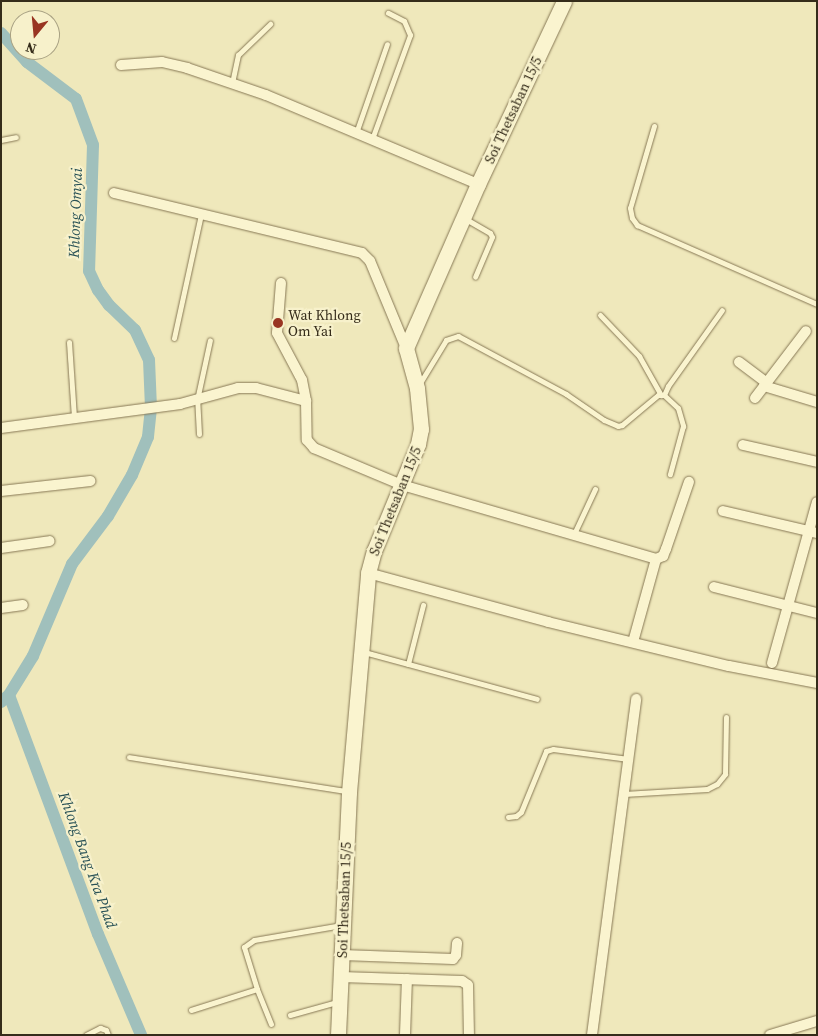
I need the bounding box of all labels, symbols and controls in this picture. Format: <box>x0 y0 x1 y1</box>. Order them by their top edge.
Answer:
north arrow <box>10 10 60 60</box>
text: N <box>23 37 39 59</box>
street label: Soi Thetsaban 15/5 <box>481 54 545 166</box>
water label: Khlong Omyai <box>64 168 86 258</box>
place label: Wat Khlong Om Yai <box>288 307 361 340</box>
marker: Wat Khlong Om Yai <box>272 317 284 329</box>
street label: Soi Thetsaban 15/5 <box>365 444 425 558</box>
water label: Khlong Bang Kra Phad <box>55 789 121 931</box>
street label: Soi Thetsaban 15/5 <box>334 841 354 959</box>

